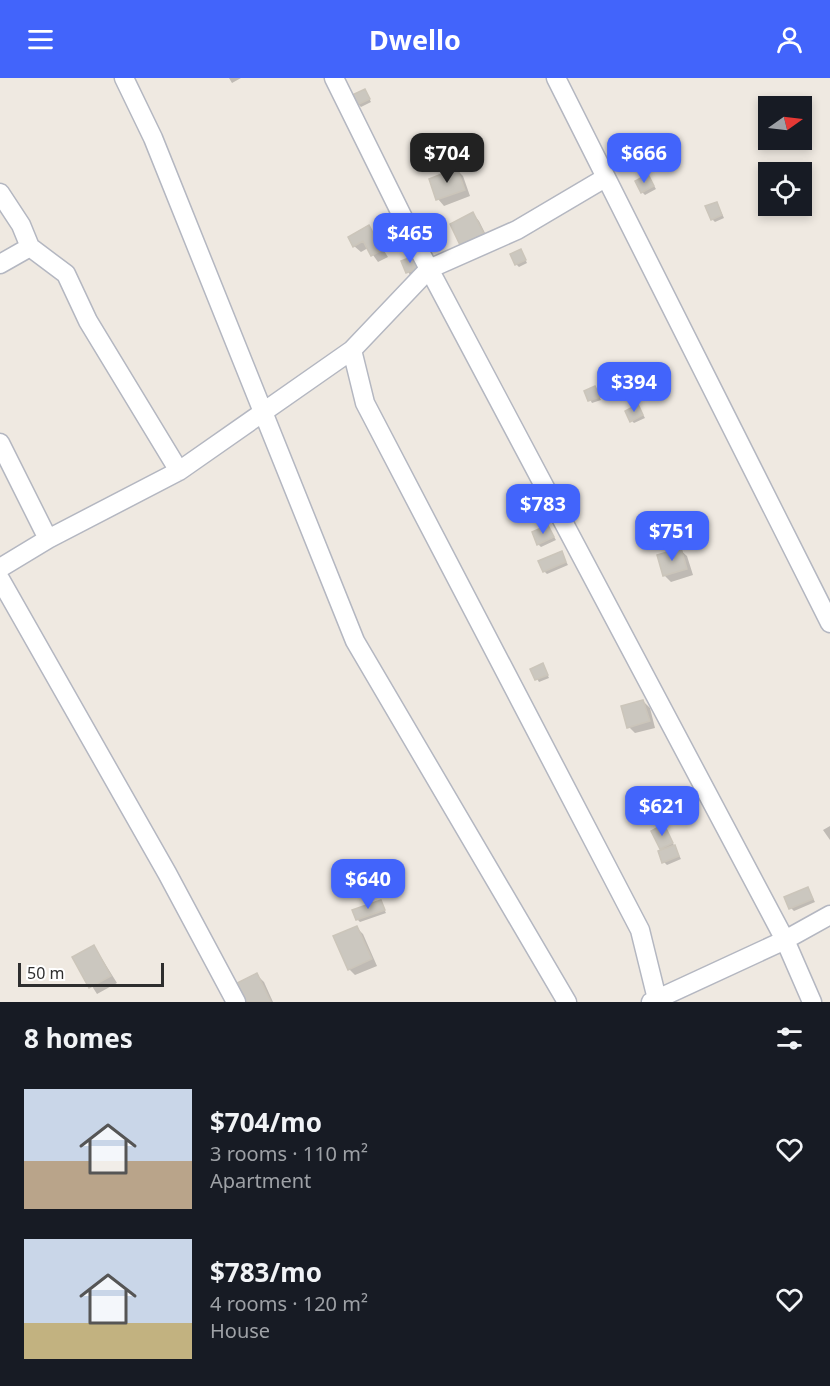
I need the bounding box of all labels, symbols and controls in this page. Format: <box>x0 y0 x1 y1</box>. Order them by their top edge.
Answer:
text: Dwello <box>369 21 461 58</box>
icon: menu <box>24 23 57 56</box>
icon: person <box>773 23 806 56</box>
north arrow <box>758 96 812 150</box>
map controls <box>758 96 812 216</box>
pin: $704 <box>411 133 483 184</box>
pin: $666 <box>608 133 680 184</box>
text: $704 <box>424 139 470 166</box>
text: $666 <box>621 139 667 166</box>
button: locate <box>758 162 812 216</box>
pin: $465 <box>374 213 446 264</box>
text: $465 <box>387 219 433 246</box>
pin: $394 <box>598 362 670 413</box>
text: $394 <box>611 368 657 395</box>
pin: $783 <box>507 484 579 535</box>
text: $783 <box>520 490 566 517</box>
pin: $751 <box>636 511 708 562</box>
text: $751 <box>649 517 695 544</box>
pin: $621 <box>626 786 698 837</box>
text: $621 <box>639 792 685 819</box>
pin: $640 <box>332 859 404 910</box>
text: $640 <box>345 865 391 892</box>
scale bar <box>18 960 164 988</box>
text: 50 m <box>27 962 64 984</box>
text: 8 homes <box>24 1020 133 1056</box>
icon: filters <box>773 1022 806 1055</box>
text: $704/mo <box>210 1104 322 1140</box>
icon: home <box>72 1113 144 1185</box>
icon: heart <box>773 1133 806 1166</box>
text: 3 rooms · 110 m² <box>210 1140 368 1167</box>
text: Apartment <box>210 1167 311 1194</box>
text: $783/mo <box>210 1254 322 1290</box>
icon: home <box>72 1263 144 1335</box>
icon: heart <box>773 1283 806 1316</box>
text: 4 rooms · 120 m² <box>210 1290 368 1317</box>
text: House <box>210 1317 270 1344</box>

